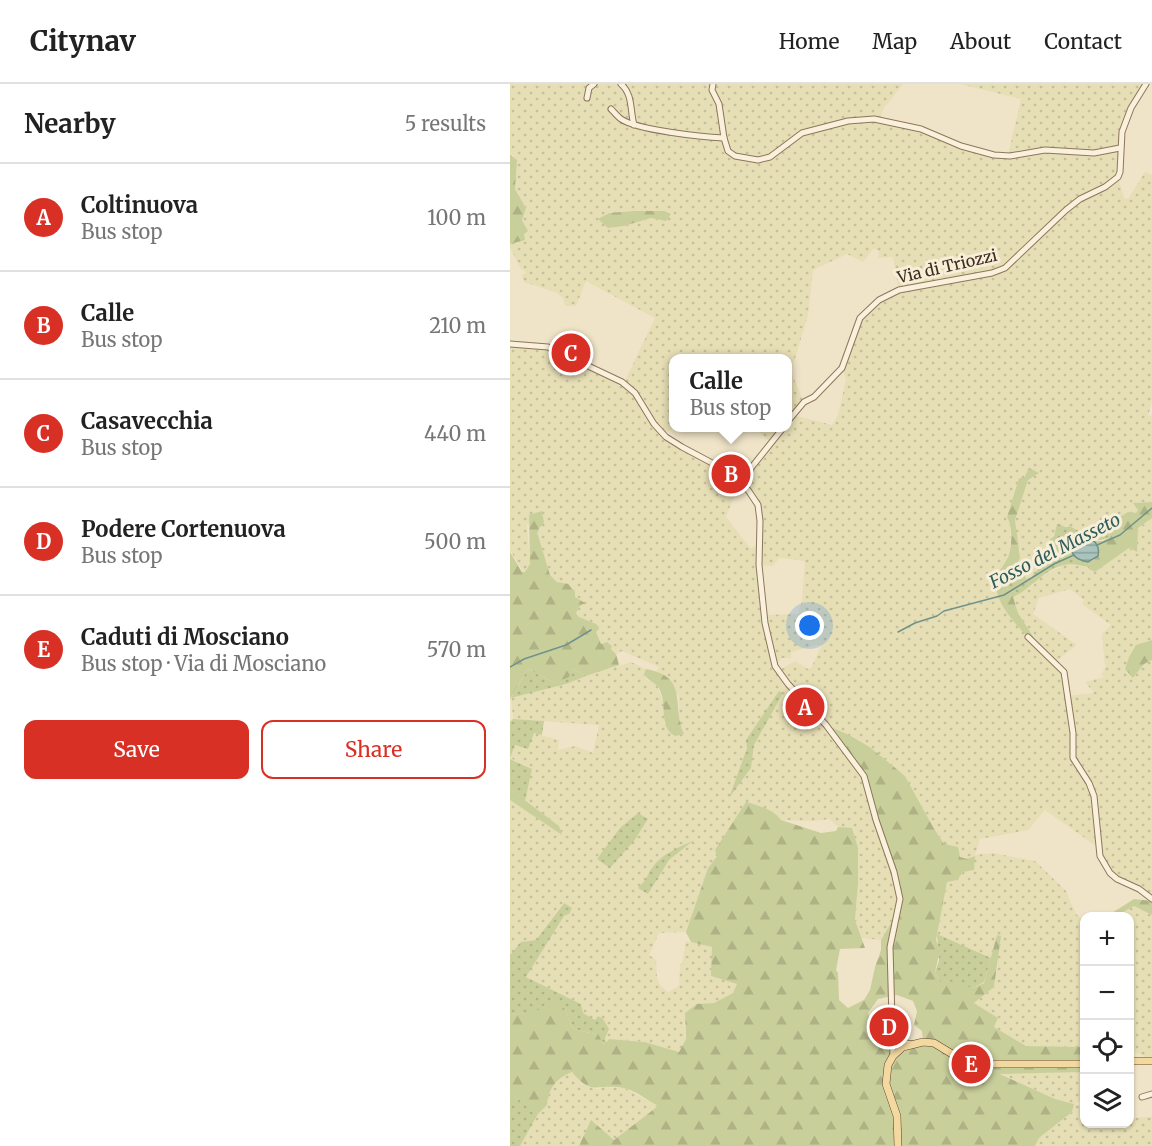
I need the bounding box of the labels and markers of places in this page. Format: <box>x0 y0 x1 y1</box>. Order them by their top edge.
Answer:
pin: C <box>552 330 590 376</box>
pin: B <box>712 452 750 496</box>
pin: A <box>786 684 824 730</box>
pin: D <box>870 1004 908 1050</box>
pin: E <box>952 1042 990 1086</box>

